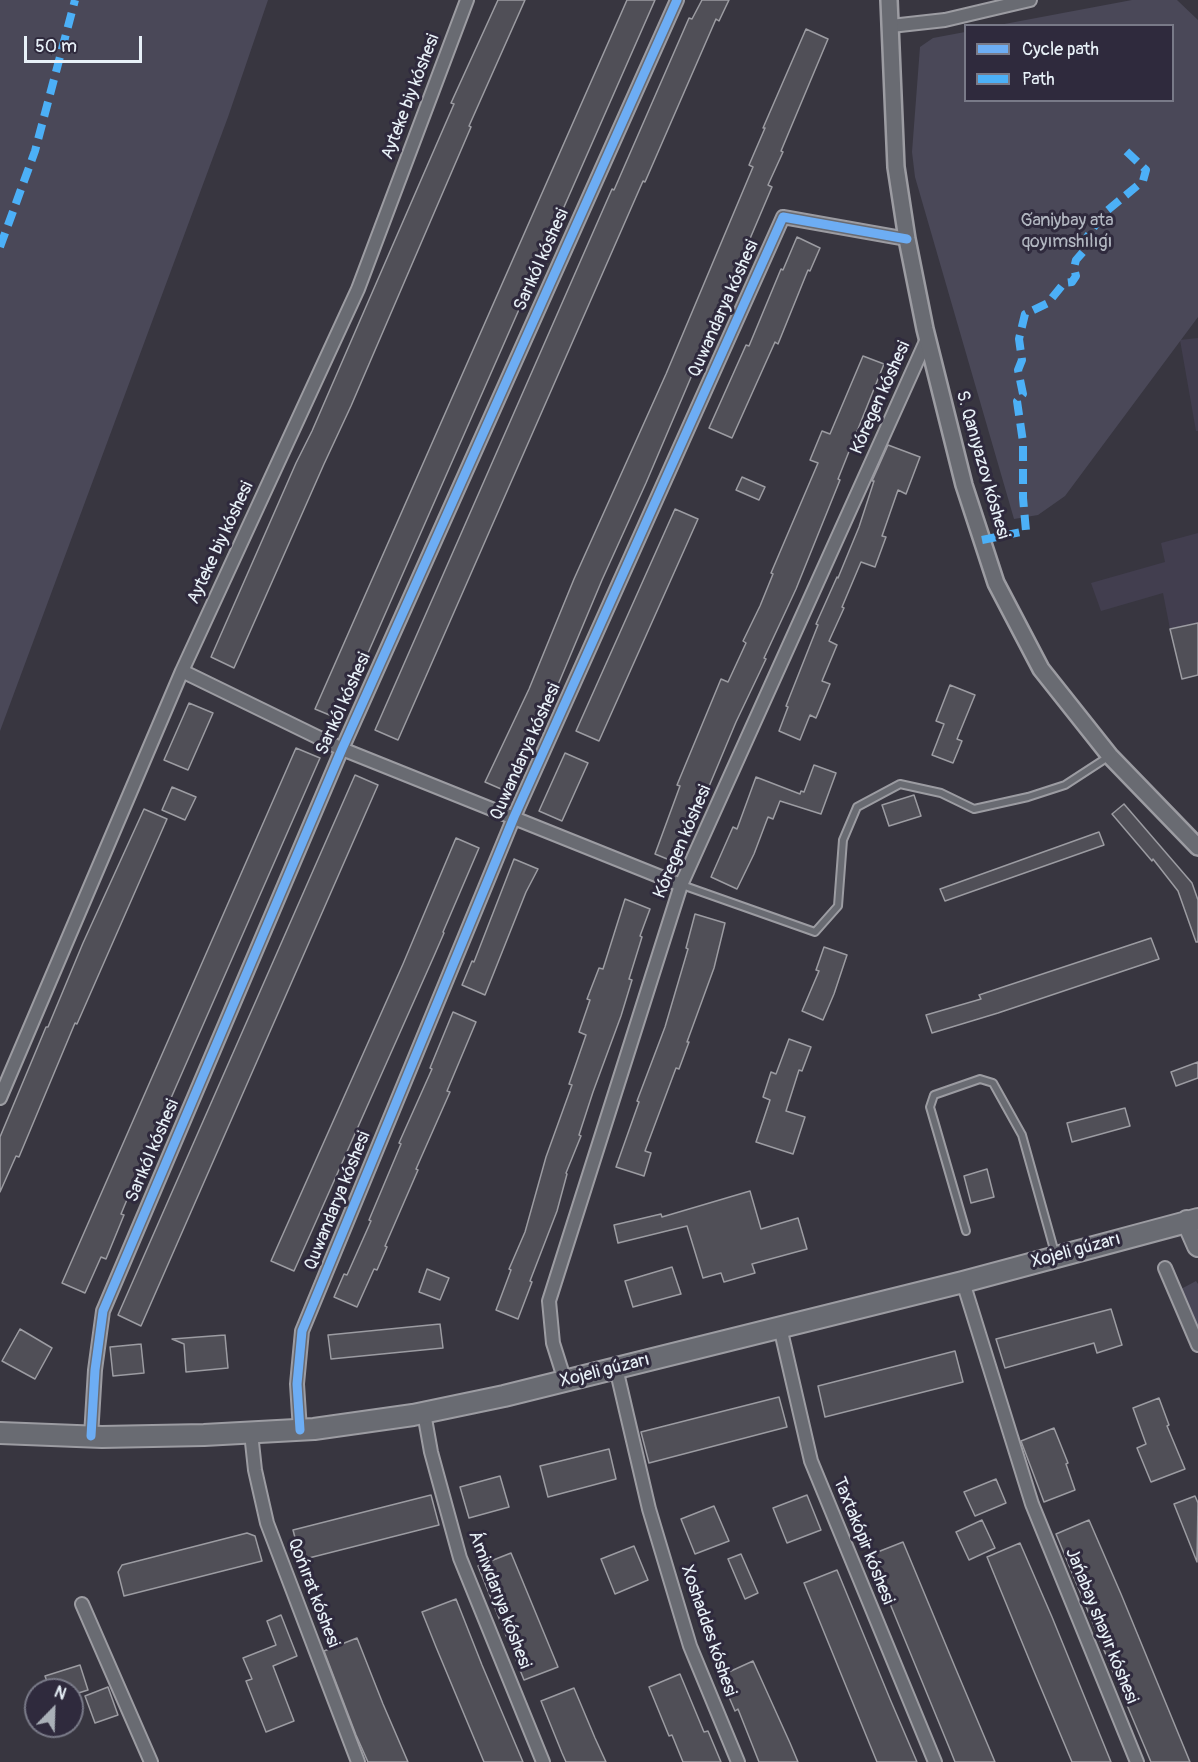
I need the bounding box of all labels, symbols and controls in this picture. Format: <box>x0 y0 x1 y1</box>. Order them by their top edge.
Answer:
scale bar <box>27 24 146 62</box>
legend <box>964 24 1174 102</box>
street label: Ayteke biy kóshesi <box>377 31 445 163</box>
text: 50 m <box>35 35 77 58</box>
text: Cycle path <box>1022 38 1099 61</box>
text: Path <box>1022 68 1055 91</box>
street label: Sarıkól kóshesi <box>510 206 574 314</box>
park label: Ǵaniybay ata qoyımshılıǵı <box>1020 210 1114 252</box>
street label: Quwandarya kóshesi <box>684 237 764 381</box>
street label: Kóregen kóshesi <box>846 338 916 458</box>
street label: S. Qanıyazov kóshesi <box>950 388 1014 542</box>
street label: Ayteke biy kóshesi <box>183 478 259 608</box>
street label: Sarıkól kóshesi <box>312 650 376 758</box>
street label: Quwandarya kóshesi <box>486 680 566 824</box>
street label: Kóregen kóshesi <box>649 782 717 902</box>
street label: Sarıkól kóshesi <box>122 1096 184 1206</box>
street label: Quwandarya kóshesi <box>300 1128 376 1274</box>
street label: Xojeli gúzarı <box>1029 1229 1123 1273</box>
street label: Xojeli gúzarı <box>558 1349 652 1393</box>
street label: Taxtakópir kóshesi <box>828 1474 898 1608</box>
street label: Ámiwdarıya kóshesi <box>463 1528 535 1672</box>
street label: Qońırat kóshesi <box>282 1535 344 1651</box>
street label: Jańabay shayır kóshesi <box>1060 1545 1142 1707</box>
street label: Xoshaddes kóshesi <box>675 1563 741 1699</box>
north arrow <box>24 1678 84 1738</box>
text: N <box>51 1682 69 1705</box>

